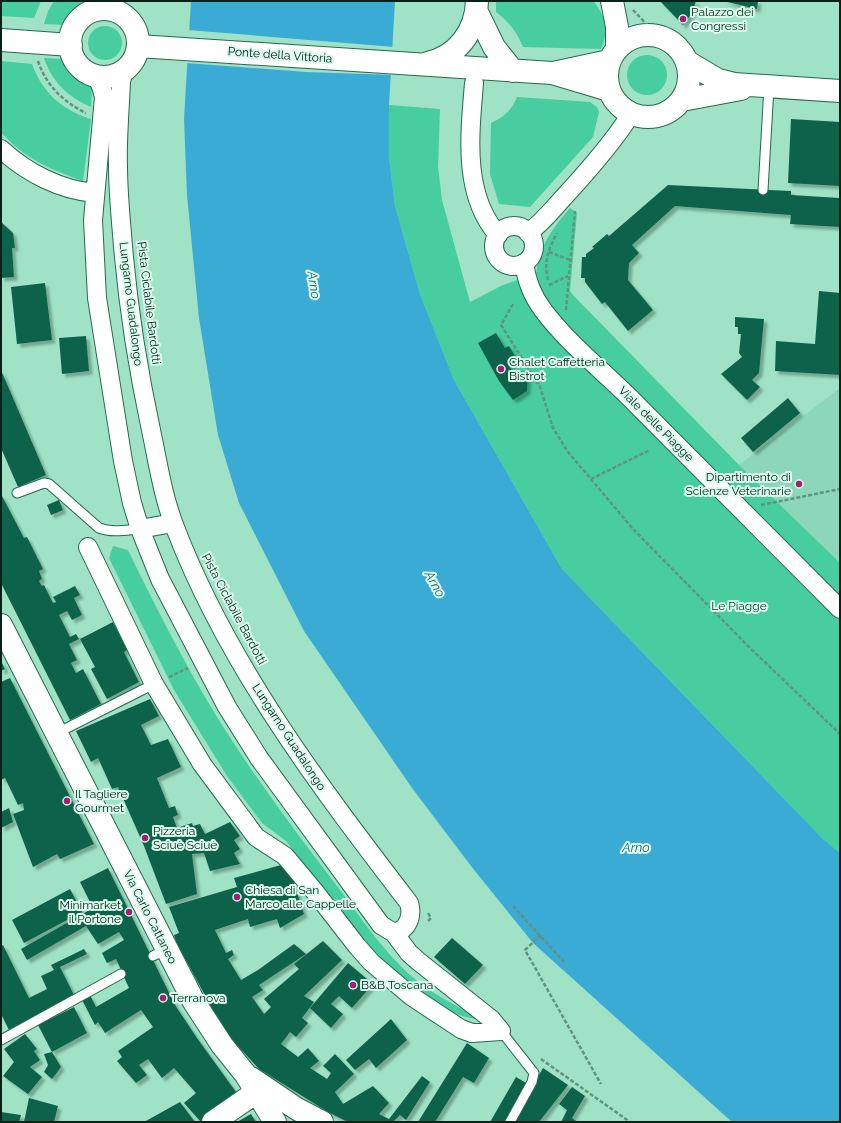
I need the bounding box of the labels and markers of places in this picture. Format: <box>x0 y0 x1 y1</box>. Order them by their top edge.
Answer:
place label: Palazzo dei Congressi <box>691 5 754 33</box>
marker: Palazzo dei Congressi <box>678 14 688 24</box>
place label: Chalet Caffetteria Bistrot <box>509 355 605 383</box>
marker: Chalet Caffetteria Bistrot <box>496 364 506 374</box>
place label: Dipartimento di Scienze Veterinarie <box>685 470 791 498</box>
marker: Dipartimento di Scienze Veterinarie <box>794 479 804 489</box>
place label: Il Tagliere Gourmet <box>75 787 128 815</box>
marker: Il Tagliere Gourmet <box>62 796 72 806</box>
place label: Pizzeria Sciuè Sciuè <box>153 824 217 852</box>
marker: Pizzeria Sciuè Sciuè <box>140 833 150 843</box>
place label: Chiesa di San Marco alle Cappelle <box>245 883 356 911</box>
marker: Chiesa di San Marco alle Cappelle <box>232 892 242 902</box>
place label: Minimarket il Portone <box>59 898 121 926</box>
marker: Minimarket il Portone <box>124 907 134 917</box>
place label: B&B Toscana <box>361 978 433 992</box>
marker: B&B Toscana <box>348 980 358 990</box>
place label: Terranova <box>171 991 226 1005</box>
marker: Terranova <box>158 993 168 1003</box>

